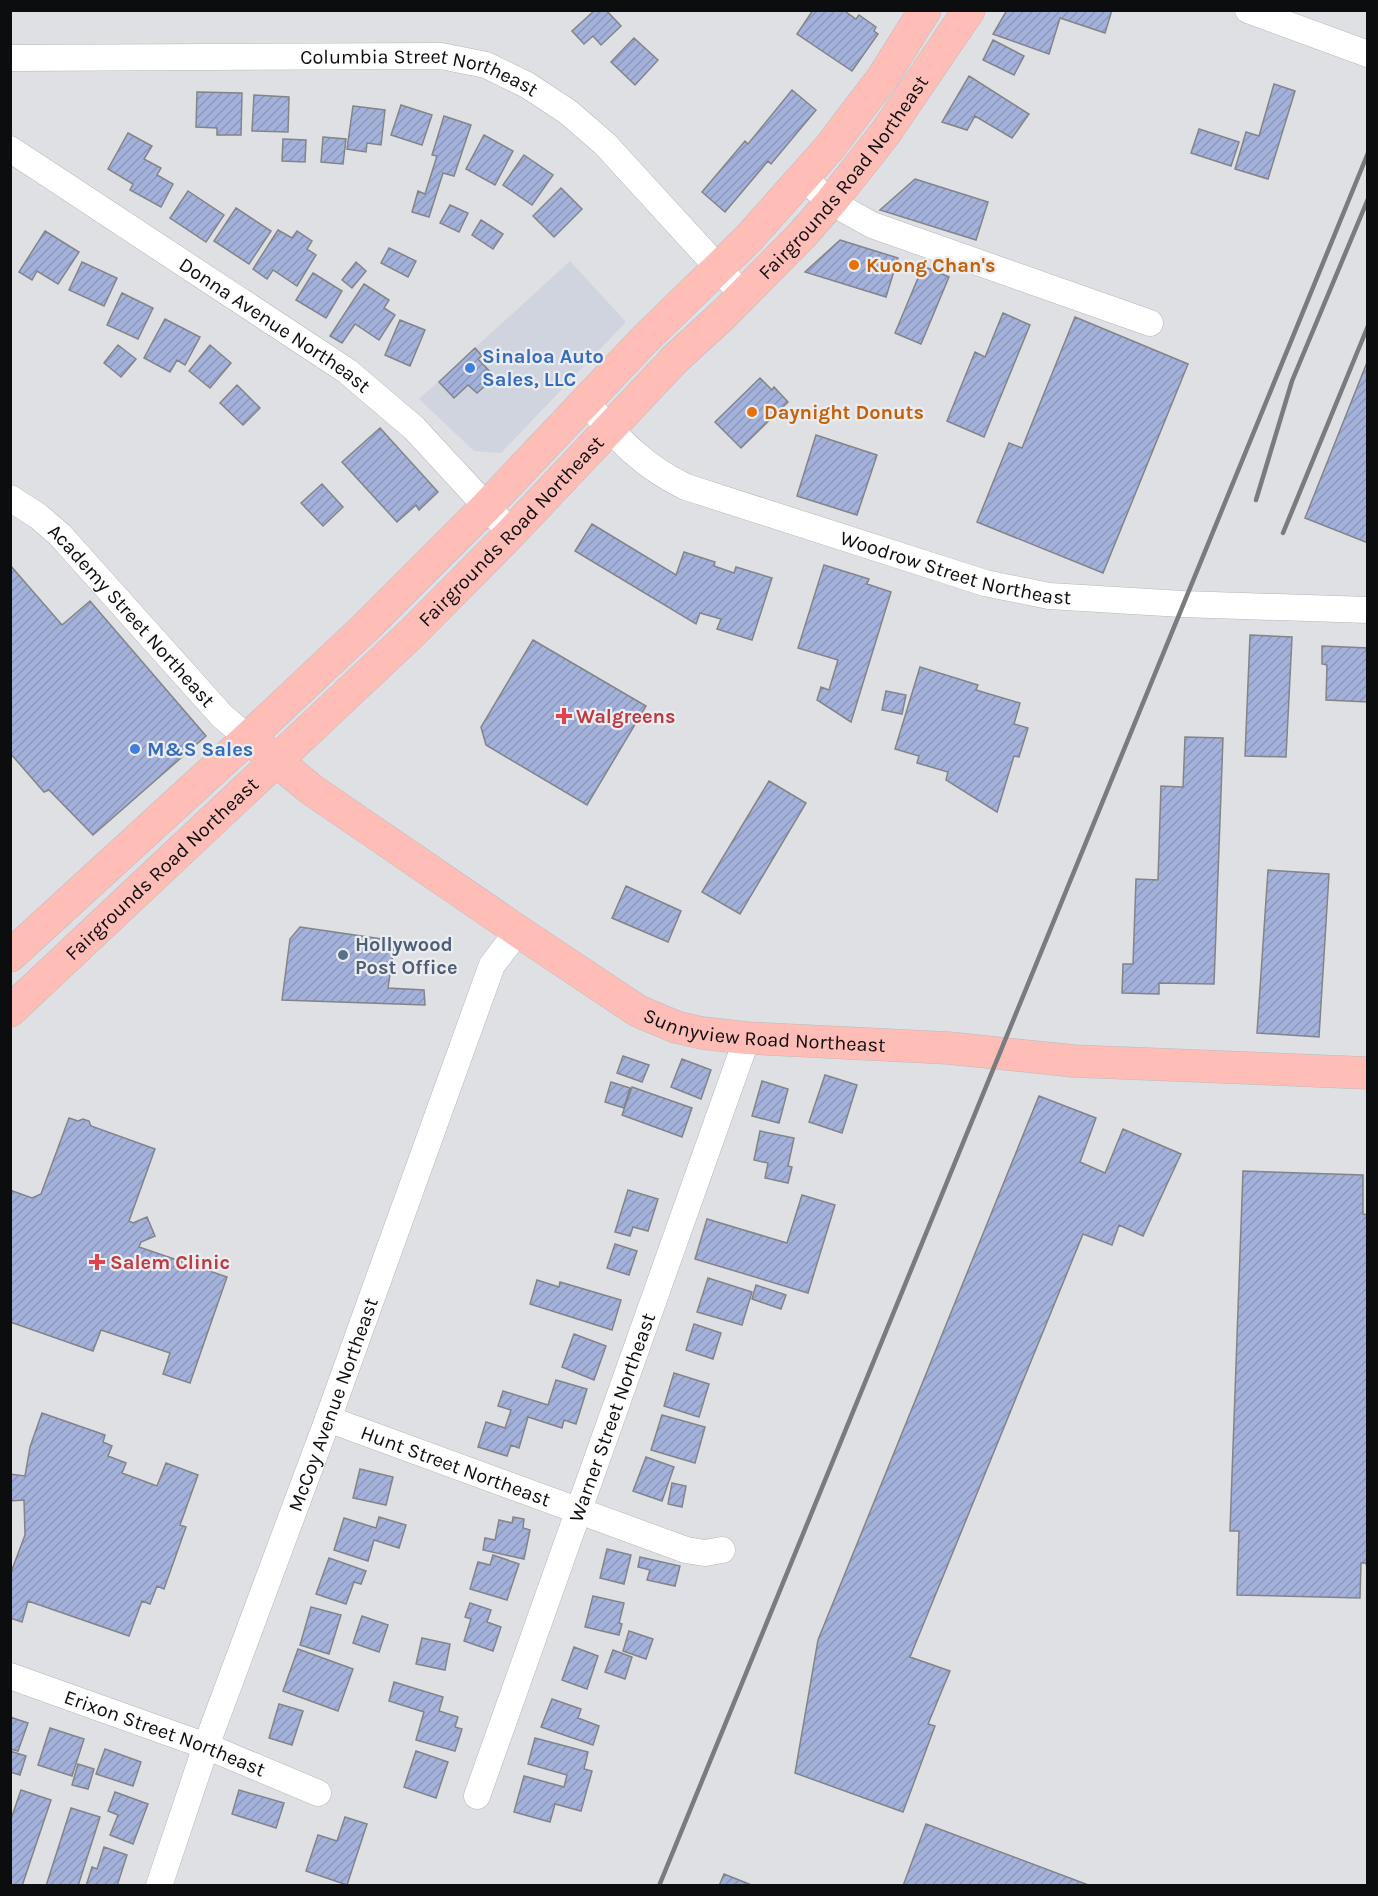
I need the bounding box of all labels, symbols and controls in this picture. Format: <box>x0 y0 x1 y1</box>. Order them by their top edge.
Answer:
street label: Columbia Street Northeast <box>300 45 543 102</box>
street label: Fairgrounds Road Northeast <box>754 71 933 284</box>
street label: Donna Avenue Northeast <box>175 253 375 398</box>
place label: Kuong Chan's <box>866 254 996 277</box>
marker: Kuong Chan's <box>847 258 861 272</box>
place label: Sinaloa Auto Sales, LLC <box>482 345 604 391</box>
marker: Sinaloa Auto Sales, LLC <box>463 361 477 375</box>
place label: Daynight Donuts <box>764 401 924 424</box>
marker: Daynight Donuts <box>745 405 759 419</box>
street label: Fairgrounds Road Northeast <box>414 431 609 631</box>
street label: Academy Street Northeast <box>43 519 220 712</box>
street label: Woodrow Street Northeast <box>837 526 1072 609</box>
place label: Walgreens <box>576 705 676 728</box>
marker: Walgreens <box>557 709 571 723</box>
place label: M&S Sales <box>147 738 253 761</box>
marker: M&S Sales <box>128 742 142 756</box>
street label: Fairgrounds Road Northeast <box>61 772 263 965</box>
place label: Hollywood Post Office <box>355 933 458 979</box>
marker: Hollywood Post Office <box>336 948 350 962</box>
street label: Sunnyview Road Northeast <box>640 1004 887 1057</box>
place label: Salem Clinic <box>110 1251 230 1274</box>
marker: Salem Clinic <box>88 1253 106 1271</box>
street label: McCoy Avenue Northeast <box>284 1294 383 1515</box>
street label: Warner Street Northeast <box>565 1309 660 1525</box>
street label: Hunt Street Northeast <box>358 1421 554 1512</box>
street label: Erixon Street Northeast <box>61 1685 269 1782</box>

